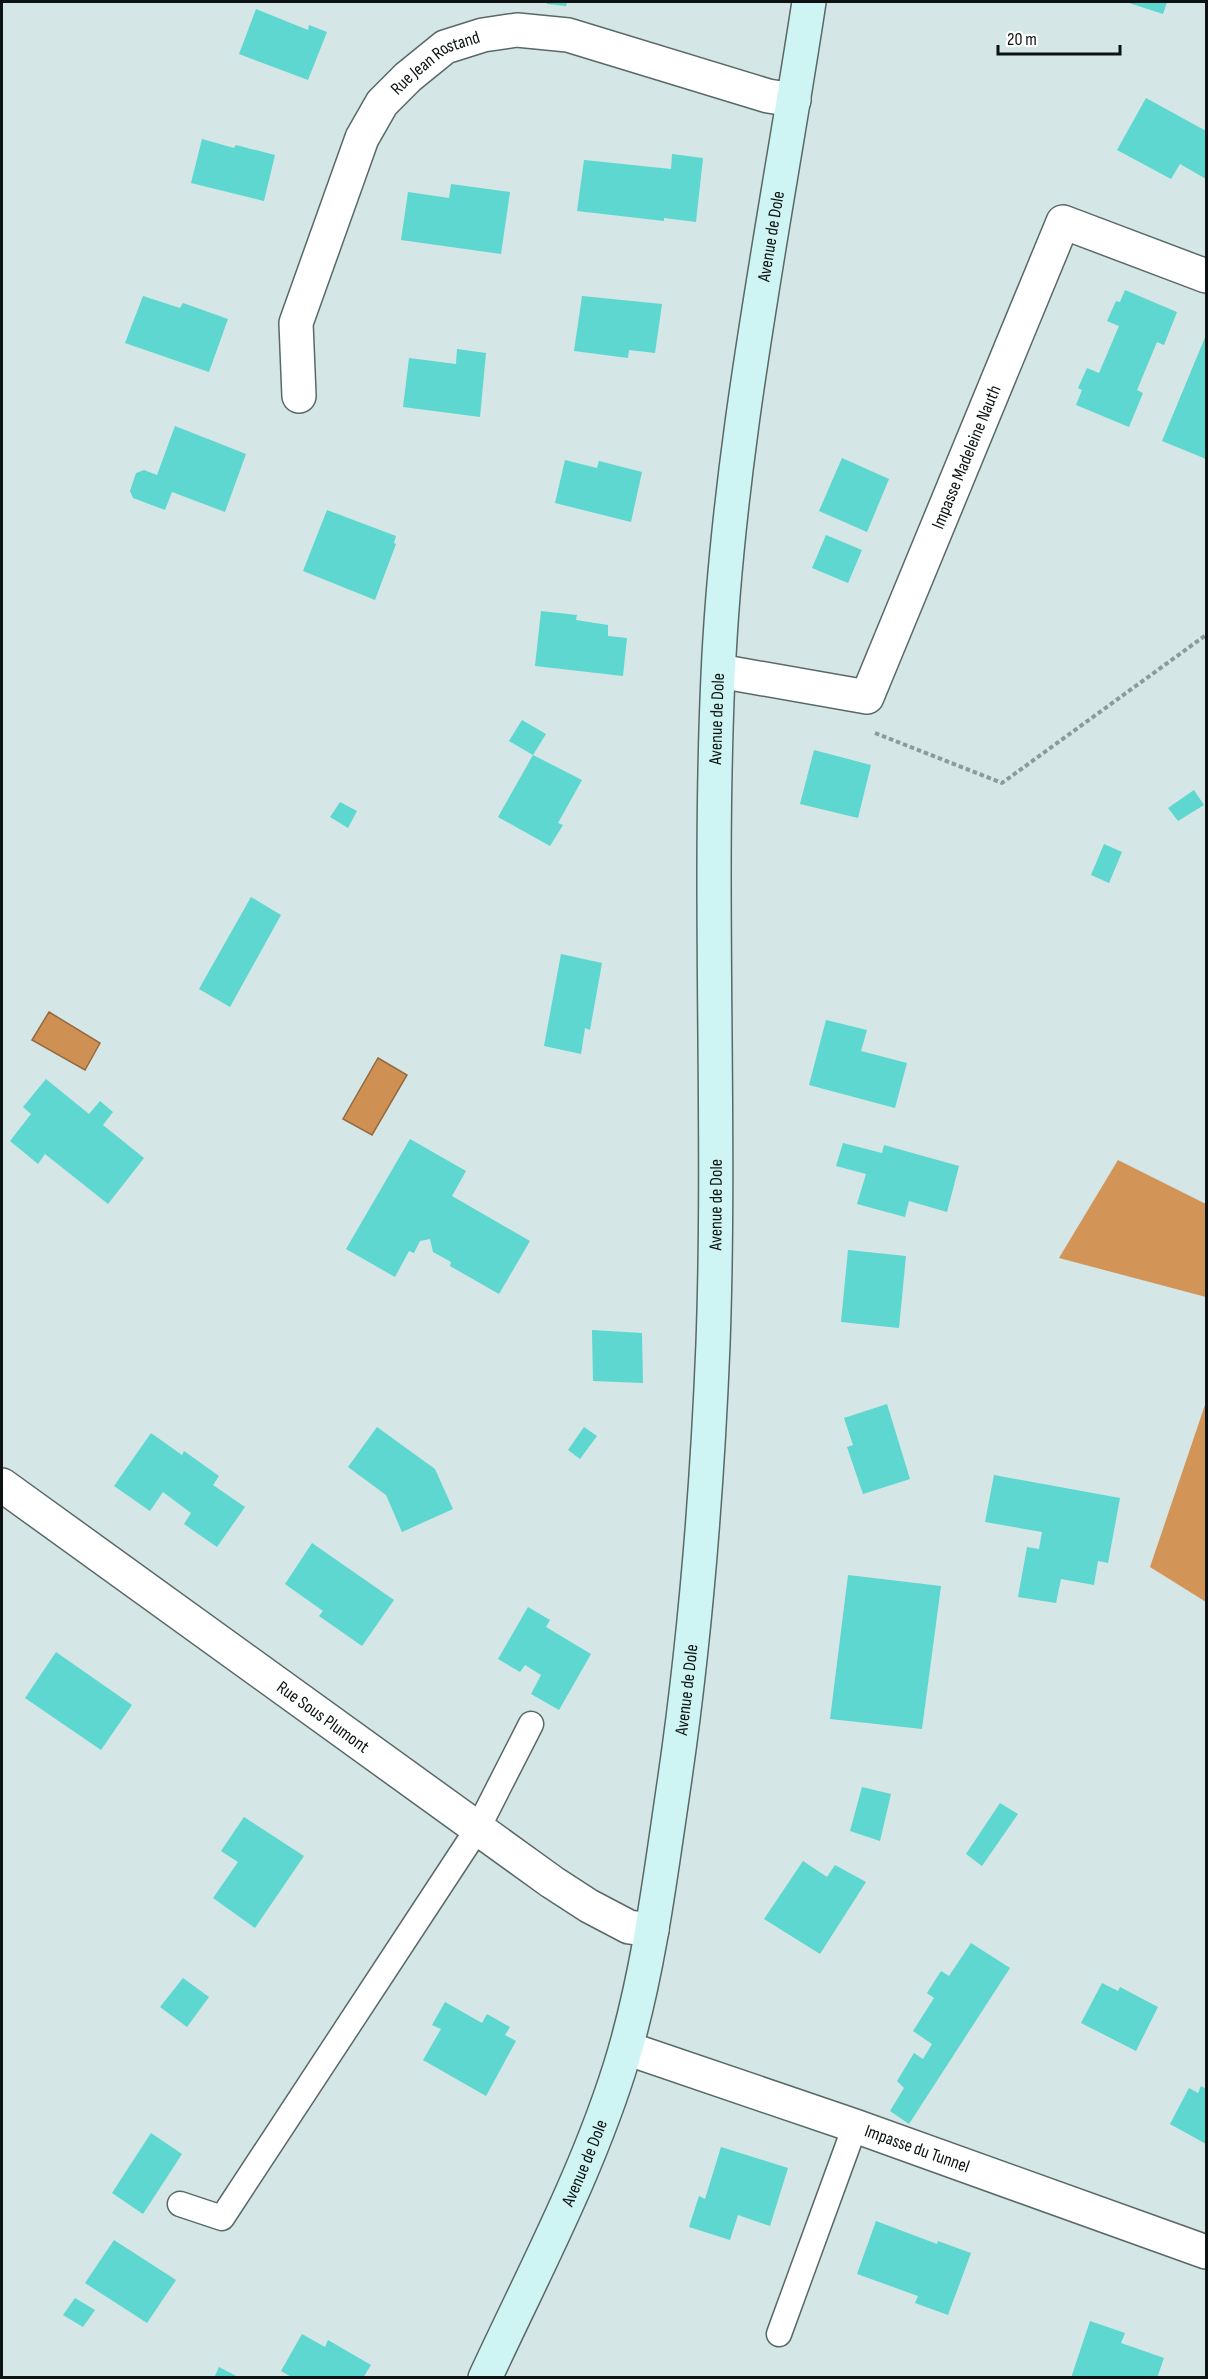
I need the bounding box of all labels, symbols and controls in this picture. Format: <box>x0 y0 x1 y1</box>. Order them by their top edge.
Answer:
scale bar <box>998 18 1120 56</box>
street label: Rue Jean Rostand <box>386 26 482 99</box>
text: 20 m <box>1007 29 1037 50</box>
street label: Avenue de Dole <box>753 189 789 284</box>
street label: Impasse Madeleine Nauth <box>927 382 1005 532</box>
street label: Avenue de Dole <box>705 673 729 766</box>
street label: Avenue de Dole <box>705 1159 726 1252</box>
street label: Avenue de Dole <box>670 1643 702 1737</box>
street label: Rue Sous Plumont <box>273 1676 374 1757</box>
street label: Avenue de Dole <box>556 2117 611 2210</box>
street label: Impasse du Tunnel <box>862 2120 972 2177</box>

